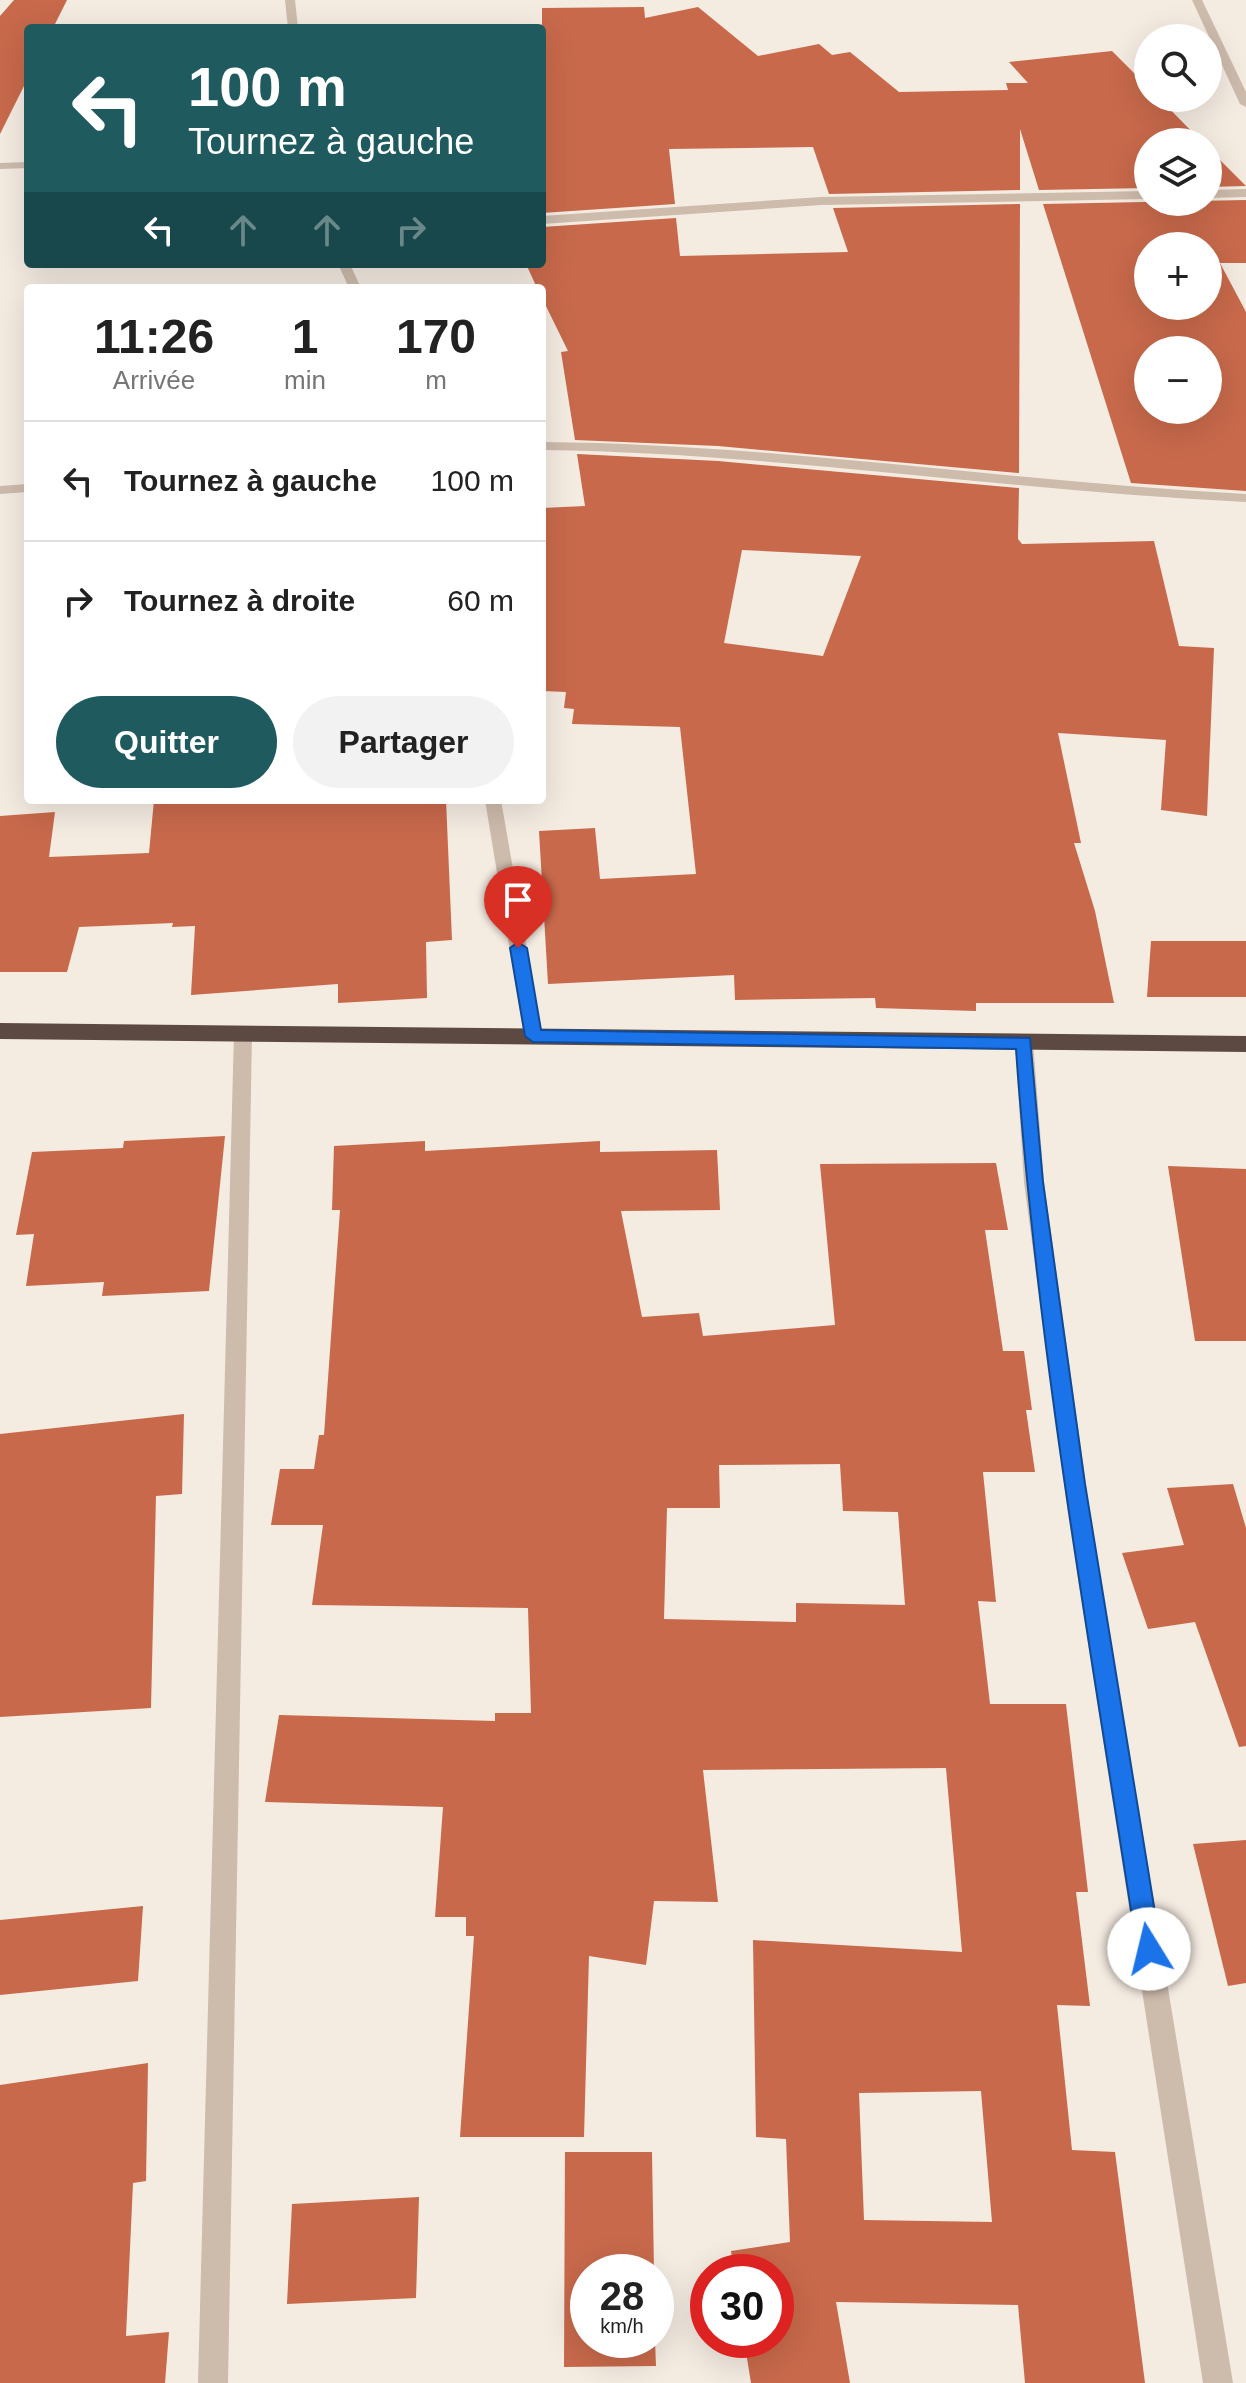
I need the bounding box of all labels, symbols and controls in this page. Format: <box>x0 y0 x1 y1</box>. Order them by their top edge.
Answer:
map controls <box>1134 24 1222 424</box>
button: search <box>1134 24 1222 112</box>
text: 100 m <box>188 55 347 118</box>
icon: left <box>56 56 160 160</box>
text: Tournez à gauche <box>188 121 474 162</box>
button: layers <box>1134 128 1222 216</box>
icon: left <box>137 208 181 252</box>
icon: ahead <box>221 208 265 252</box>
icon: ahead <box>305 208 349 252</box>
icon: right <box>389 208 433 252</box>
button: + <box>1134 232 1222 320</box>
text: 11:26 <box>94 310 214 363</box>
text: 1 <box>292 310 318 363</box>
text: 170 <box>396 310 476 363</box>
button: − <box>1134 336 1222 424</box>
text: Arrivée <box>113 365 195 395</box>
text: min <box>284 365 326 395</box>
text: m <box>425 365 447 395</box>
icon: left <box>56 459 100 503</box>
text: Tournez à gauche <box>124 464 377 497</box>
text: 100 m <box>431 464 514 497</box>
icon: right <box>56 579 100 623</box>
text: Tournez à droite <box>124 584 355 617</box>
text: 60 m <box>447 584 514 617</box>
button: Quitter <box>56 696 277 788</box>
button: Partager <box>293 696 514 788</box>
pin <box>484 866 552 948</box>
icon: arrive <box>496 878 540 922</box>
position arrow <box>1107 1907 1191 1991</box>
speed limit sign: 30 <box>690 2254 794 2358</box>
text: 28 <box>600 2274 644 2318</box>
text: km/h <box>600 2315 644 2337</box>

